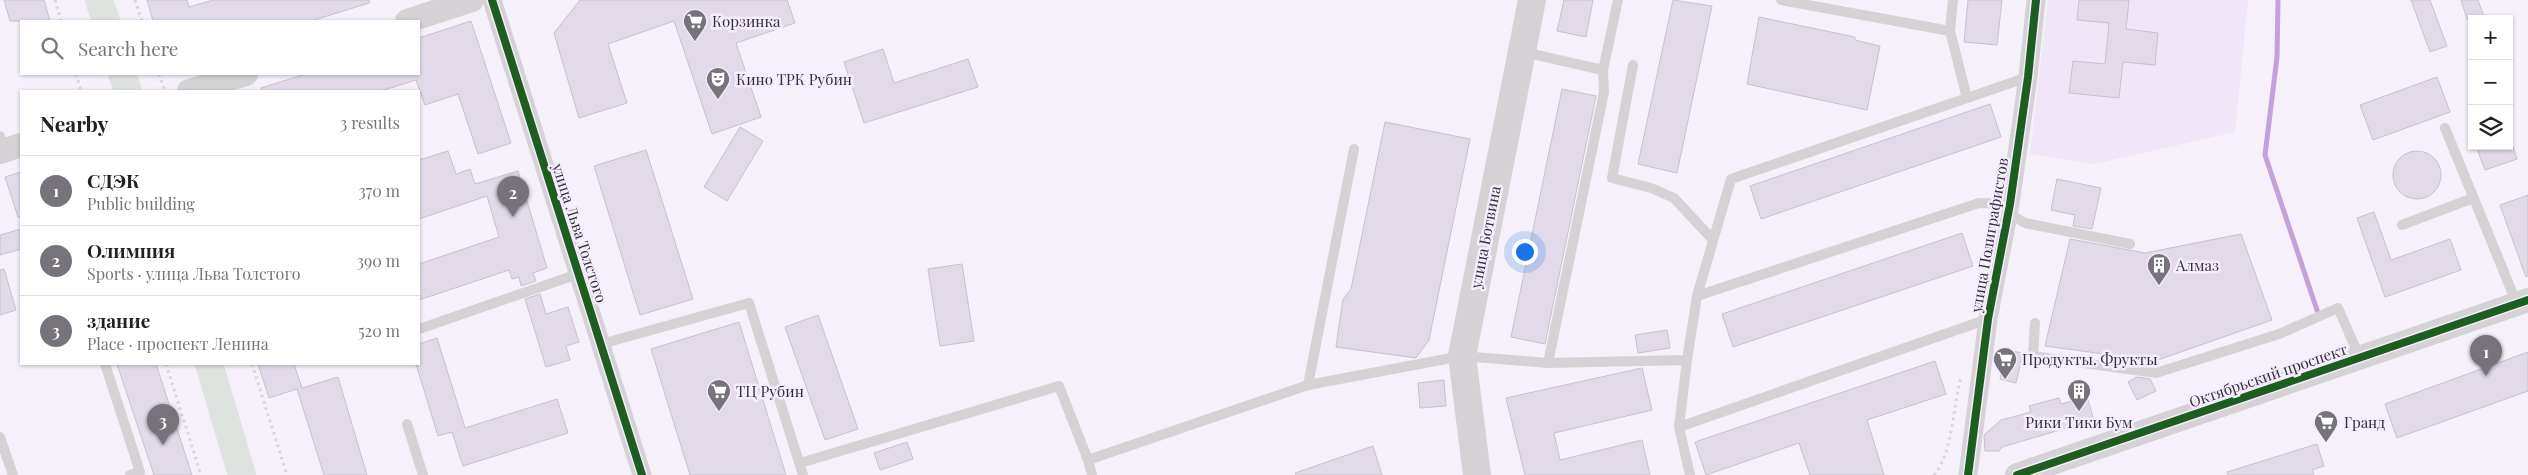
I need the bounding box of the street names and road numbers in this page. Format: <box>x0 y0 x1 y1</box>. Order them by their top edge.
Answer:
street label: улица Полиграфистов <box>1965 156 2012 315</box>
street label: улица Льва Толстого <box>548 160 612 305</box>
street label: улица Ботвина <box>1465 184 1505 291</box>
street label: Октябрьский проспект <box>2186 339 2350 411</box>

